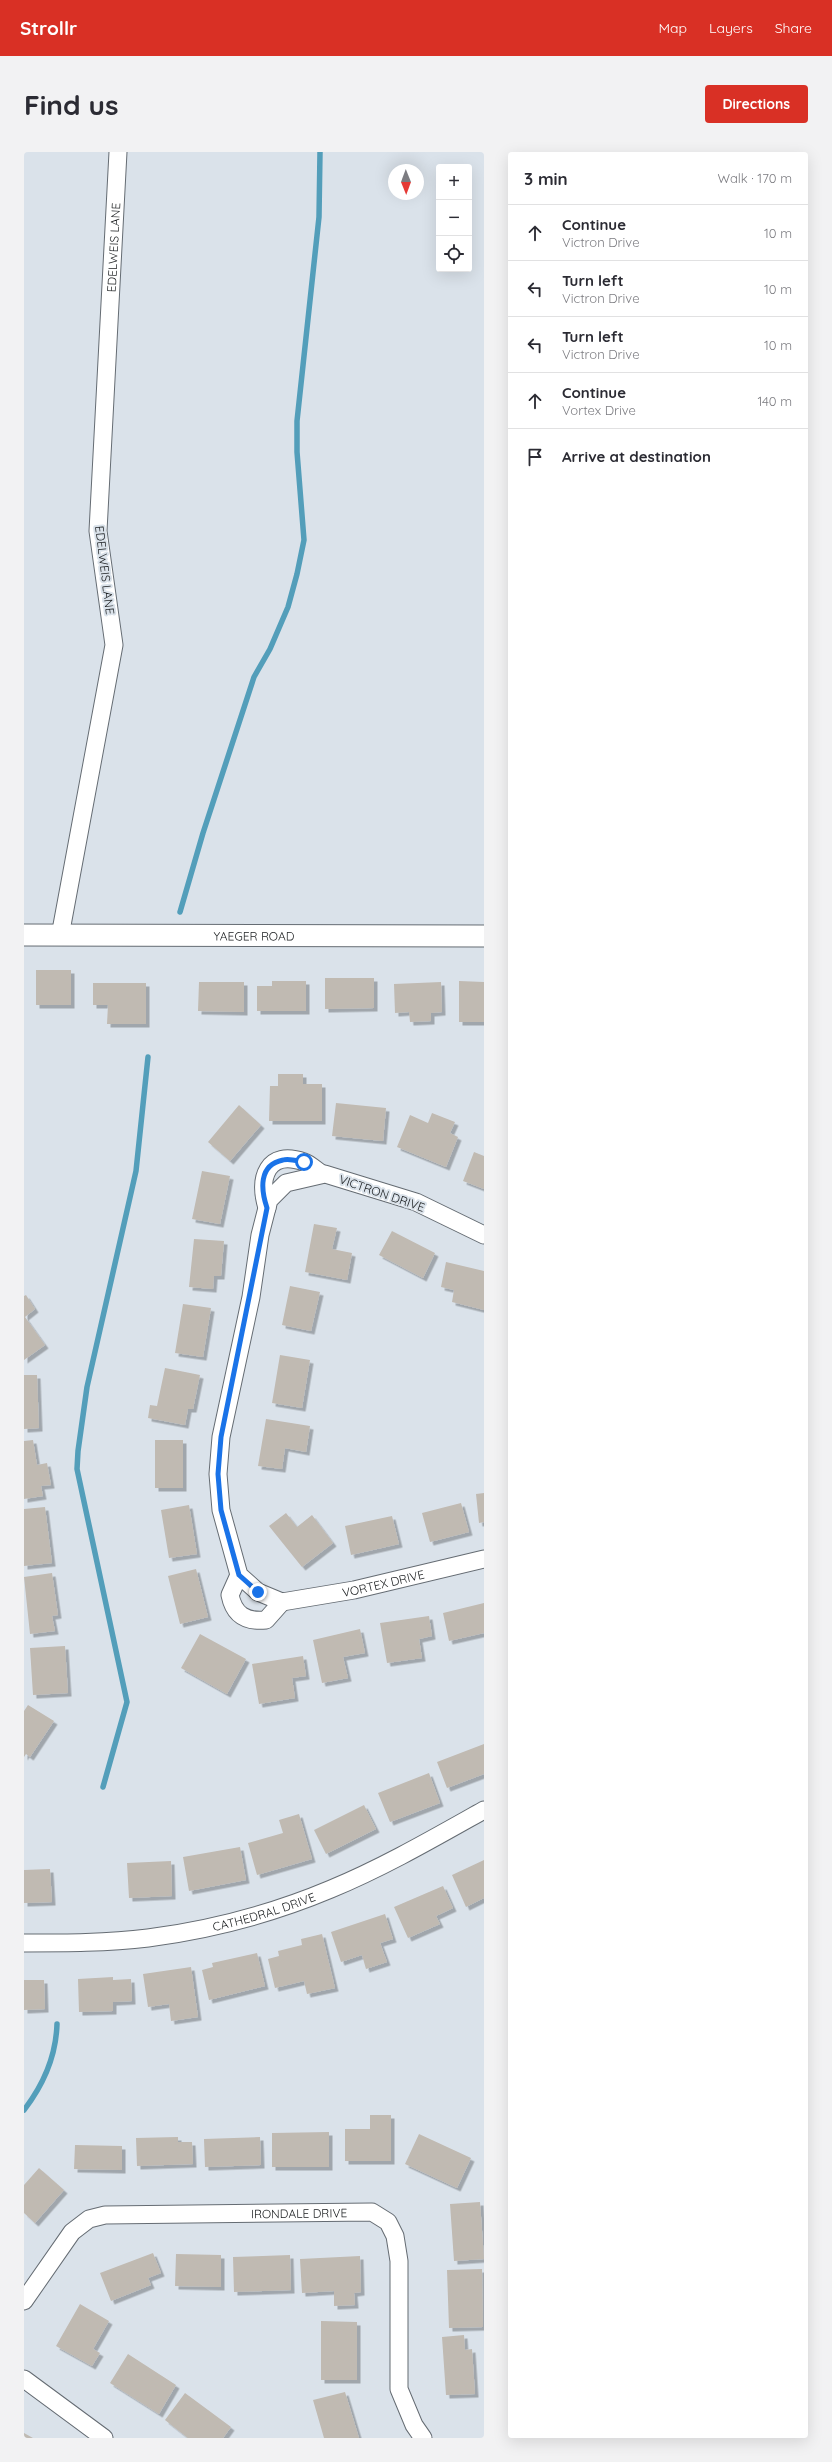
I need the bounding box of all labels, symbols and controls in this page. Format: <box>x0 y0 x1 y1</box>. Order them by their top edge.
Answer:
text: Strollr <box>20 16 77 40</box>
text: Map <box>658 19 687 37</box>
text: Layers <box>709 19 753 37</box>
text: Share <box>775 19 812 37</box>
button: Directions <box>705 85 808 123</box>
text: Find us <box>24 87 118 122</box>
north arrow <box>388 164 424 200</box>
map controls <box>436 164 472 272</box>
button: + <box>436 164 472 200</box>
text: 3 min <box>524 168 568 189</box>
text: Walk · 170 m <box>717 170 792 186</box>
button: − <box>436 200 472 236</box>
street label: EDELWEIS LANE <box>103 202 123 293</box>
text: Continue <box>562 215 626 234</box>
icon: ahead <box>524 222 546 244</box>
text: 10 m <box>764 225 792 241</box>
text: Victron Drive <box>562 234 640 250</box>
button: locate <box>436 236 472 272</box>
text: Turn left <box>562 271 624 290</box>
icon: left <box>524 278 546 300</box>
text: 10 m <box>764 281 792 297</box>
text: Victron Drive <box>562 290 640 306</box>
text: Turn left <box>562 327 624 346</box>
icon: left <box>524 334 546 356</box>
text: 10 m <box>764 337 792 353</box>
text: Victron Drive <box>562 346 640 362</box>
text: Continue <box>562 383 626 402</box>
icon: ahead <box>524 390 546 412</box>
text: 140 m <box>757 393 792 409</box>
text: Vortex Drive <box>562 402 636 418</box>
icon: arrive <box>524 446 546 468</box>
text: Arrive at destination <box>562 447 711 466</box>
street label: EDELWEIS LANE <box>92 525 118 615</box>
street label: YAEGER ROAD <box>214 928 295 943</box>
route start <box>295 1153 313 1171</box>
street label: VICTRON DRIVE <box>337 1171 427 1215</box>
street label: VORTEX DRIVE <box>341 1566 426 1599</box>
route end <box>249 1583 267 1601</box>
street label: CATHEDRAL DRIVE <box>211 1889 317 1934</box>
street label: IRONDALE DRIVE <box>251 2205 347 2221</box>

